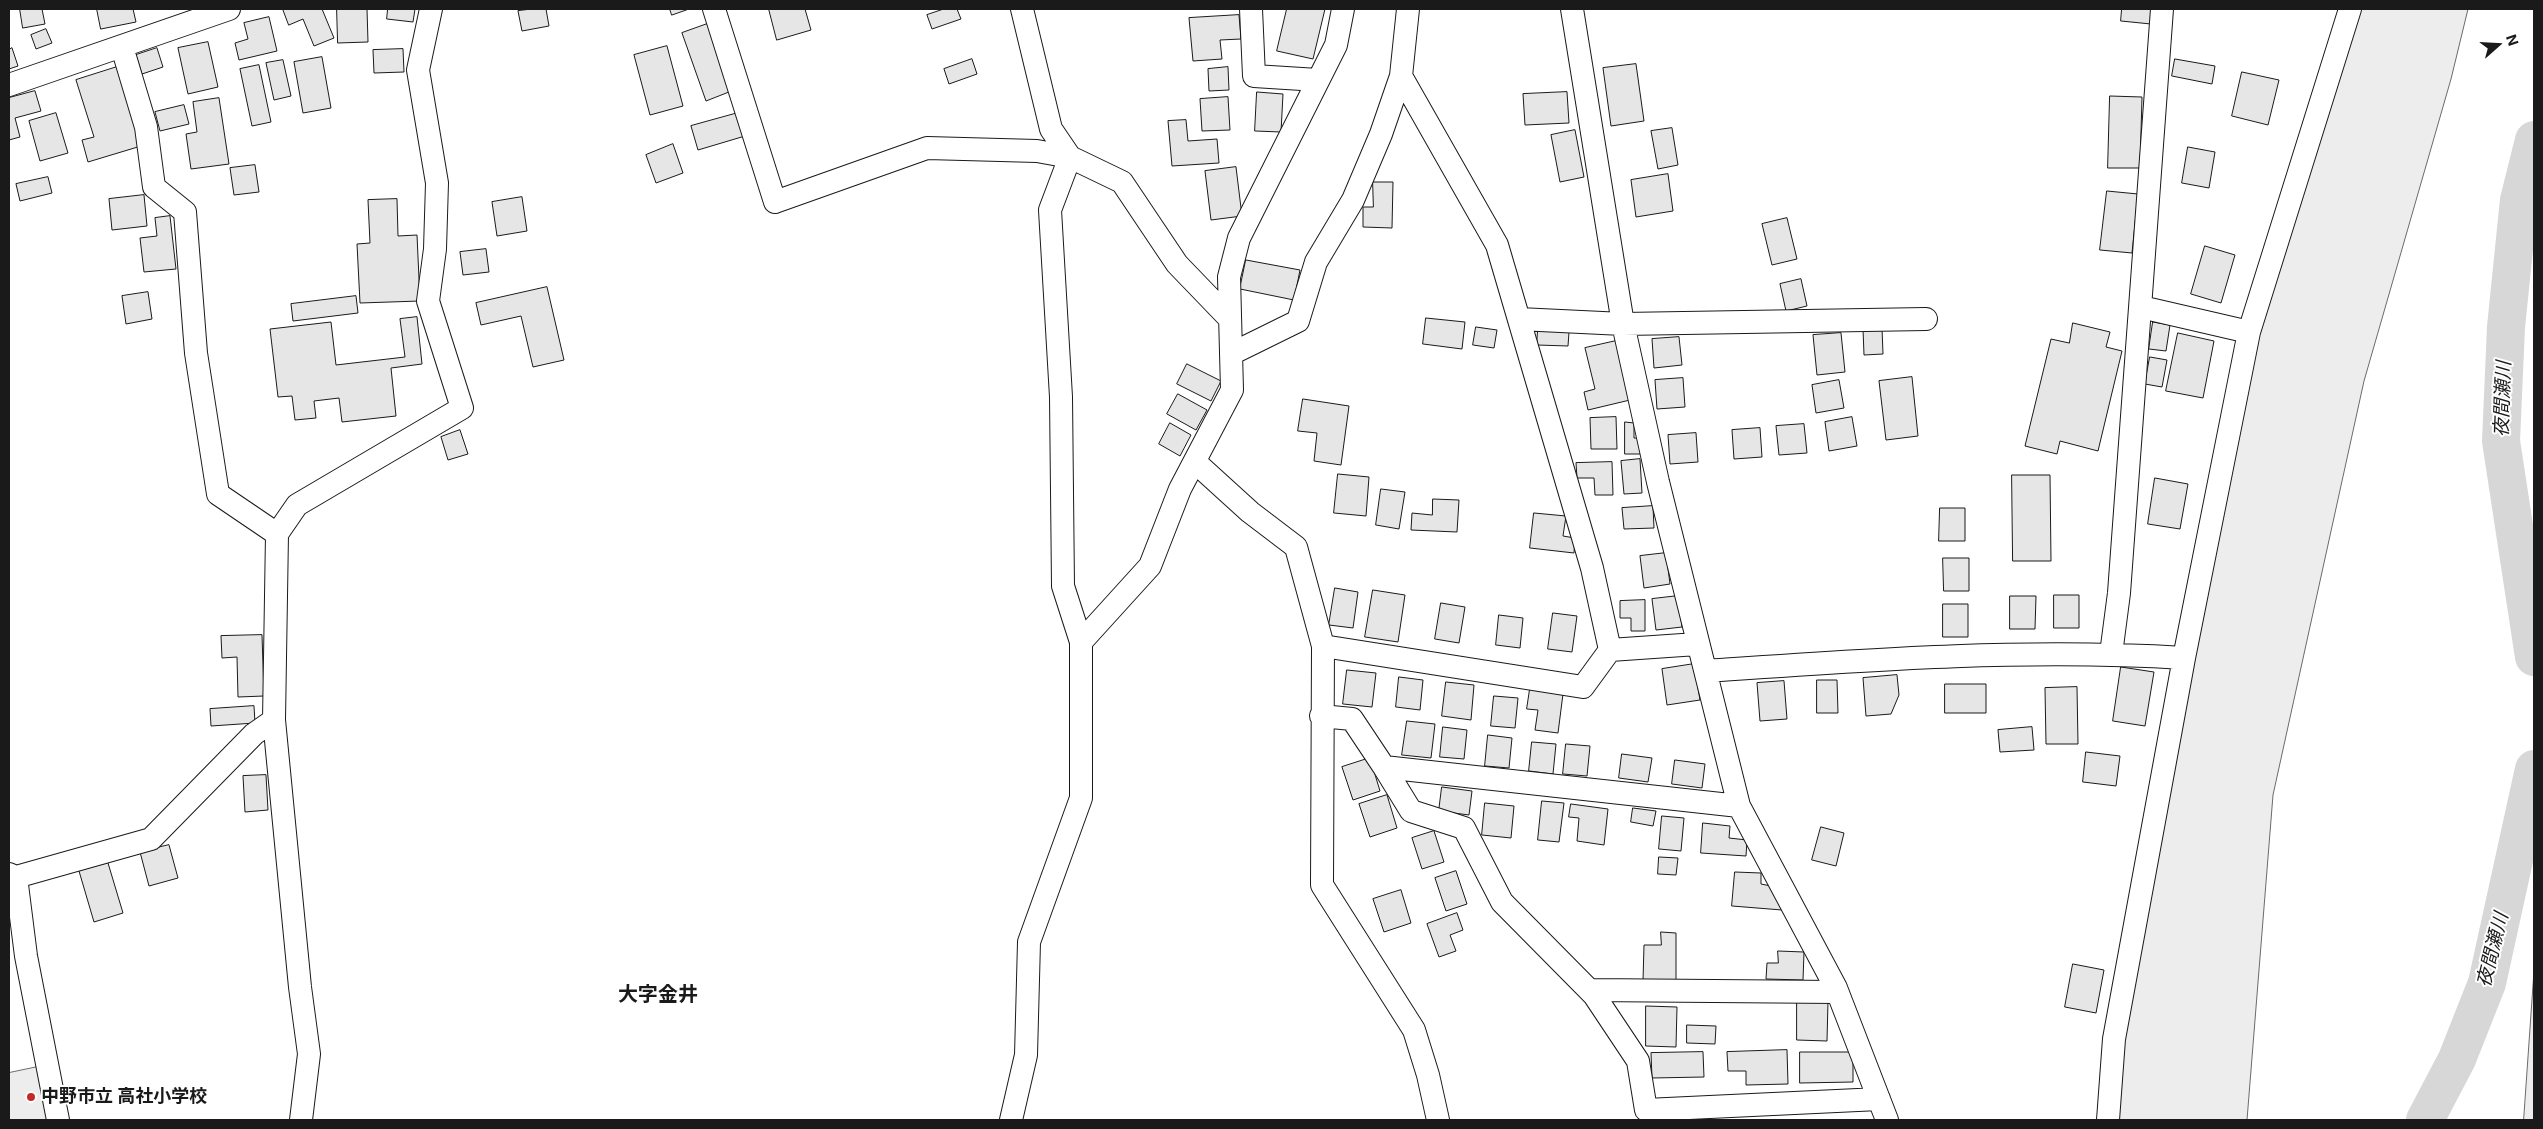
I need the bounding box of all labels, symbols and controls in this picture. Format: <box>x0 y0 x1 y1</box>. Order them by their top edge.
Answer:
north arrow <box>2473 20 2523 70</box>
text: N <box>2503 32 2522 48</box>
water label: 夜間瀬川 <box>2490 361 2516 437</box>
water label: 夜間瀬川 <box>2473 910 2513 990</box>
district label: 大字金井 <box>618 983 698 1007</box>
place label: 中野市立 高社小学校 <box>41 1086 207 1108</box>
marker: 中野市立 高社小学校 <box>25 1091 37 1103</box>

